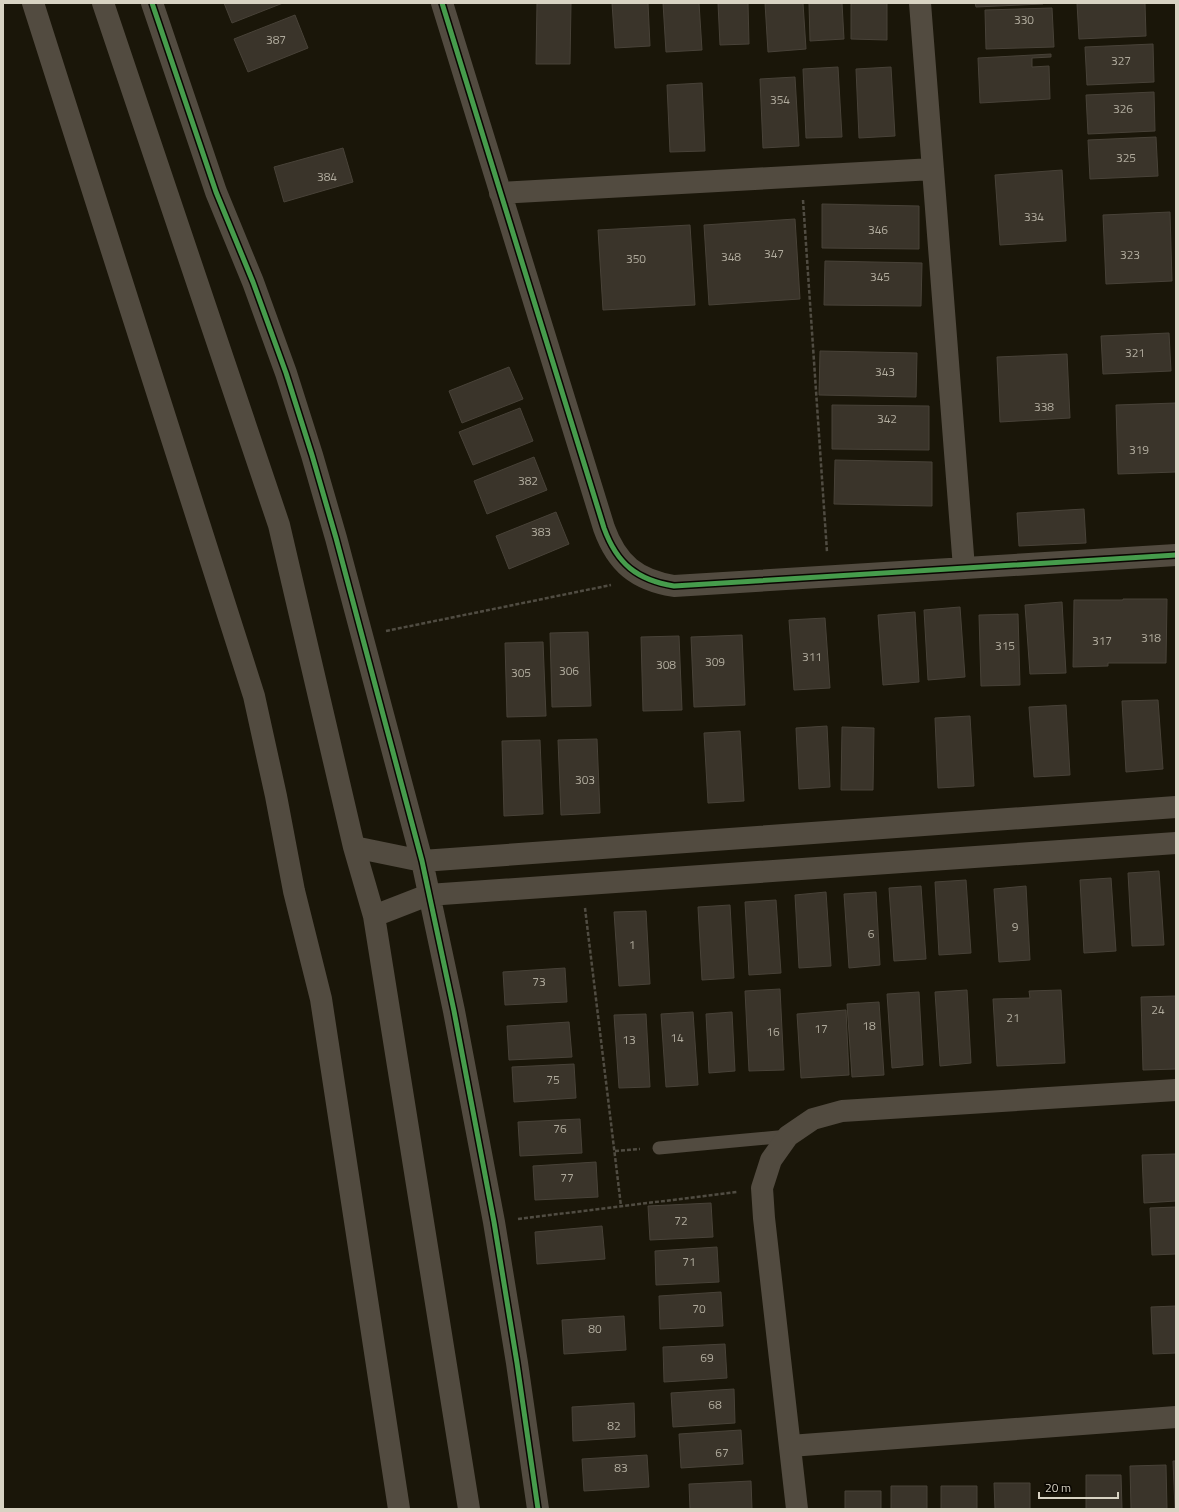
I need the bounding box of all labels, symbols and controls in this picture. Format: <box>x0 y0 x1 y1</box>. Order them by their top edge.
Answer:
house number: 330 <box>1014 10 1034 29</box>
house number: 387 <box>266 30 286 49</box>
house number: 327 <box>1111 51 1131 70</box>
house number: 354 <box>770 90 790 109</box>
house number: 326 <box>1113 99 1133 118</box>
house number: 325 <box>1116 148 1136 167</box>
house number: 384 <box>317 167 337 186</box>
house number: 334 <box>1024 207 1044 226</box>
house number: 346 <box>868 220 888 239</box>
house number: 347 <box>764 244 784 263</box>
house number: 323 <box>1120 245 1140 264</box>
house number: 348 <box>721 247 741 266</box>
house number: 350 <box>626 249 646 268</box>
house number: 345 <box>870 267 890 286</box>
house number: 321 <box>1125 343 1145 362</box>
house number: 343 <box>875 362 895 381</box>
house number: 338 <box>1034 397 1054 416</box>
house number: 342 <box>877 409 897 428</box>
house number: 319 <box>1129 440 1149 459</box>
house number: 382 <box>518 471 538 490</box>
house number: 383 <box>531 522 551 541</box>
house number: 318 <box>1141 628 1161 647</box>
house number: 317 <box>1092 631 1112 650</box>
house number: 315 <box>995 636 1015 655</box>
house number: 311 <box>802 647 822 666</box>
house number: 309 <box>705 652 725 671</box>
house number: 308 <box>656 655 676 674</box>
house number: 306 <box>559 661 579 680</box>
house number: 305 <box>511 663 531 682</box>
house number: 303 <box>575 770 595 789</box>
house number: 9 <box>1012 917 1019 936</box>
house number: 6 <box>868 924 875 943</box>
house number: 1 <box>629 935 635 954</box>
house number: 73 <box>532 972 546 991</box>
house number: 24 <box>1151 1000 1165 1019</box>
house number: 21 <box>1006 1008 1020 1027</box>
house number: 18 <box>862 1016 876 1035</box>
house number: 17 <box>814 1019 828 1038</box>
house number: 16 <box>766 1022 780 1041</box>
house number: 14 <box>670 1028 684 1047</box>
house number: 13 <box>622 1030 636 1049</box>
house number: 75 <box>546 1070 560 1089</box>
house number: 76 <box>553 1119 567 1138</box>
house number: 77 <box>560 1168 574 1187</box>
house number: 72 <box>674 1211 688 1230</box>
house number: 71 <box>682 1252 696 1271</box>
house number: 70 <box>692 1299 706 1318</box>
house number: 80 <box>588 1319 602 1338</box>
house number: 69 <box>700 1348 714 1367</box>
house number: 68 <box>708 1395 722 1414</box>
house number: 82 <box>607 1416 621 1435</box>
house number: 67 <box>715 1443 729 1462</box>
house number: 83 <box>614 1458 628 1477</box>
scale bar <box>1039 1474 1118 1500</box>
text: 20 m <box>1045 1478 1071 1497</box>

